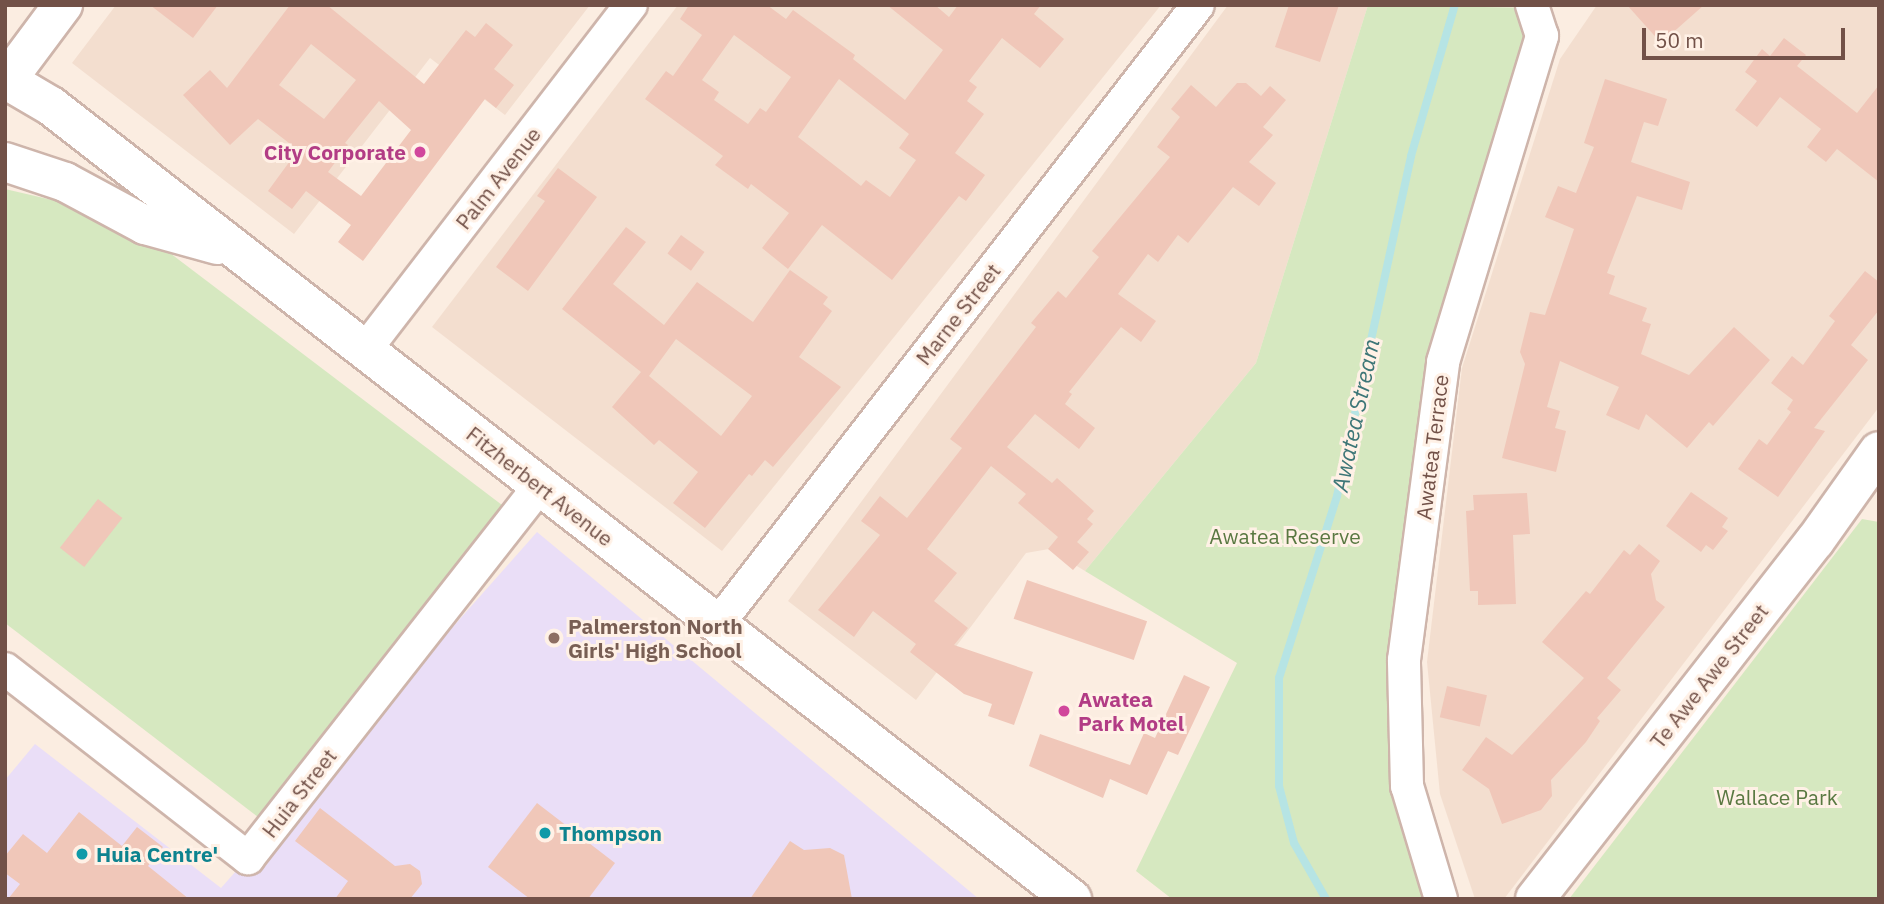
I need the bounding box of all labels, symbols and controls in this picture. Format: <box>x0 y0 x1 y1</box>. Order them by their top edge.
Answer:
scale bar <box>1646 14 1849 58</box>
text: 50 m <box>1655 26 1704 54</box>
street label: Palm Avenue <box>450 122 546 234</box>
place label: City Corporate <box>264 139 406 165</box>
marker: City Corporate <box>412 144 428 160</box>
street label: Marne Street <box>911 258 1005 370</box>
water label: Awatea Stream <box>1325 336 1385 494</box>
street label: Awatea Terrace <box>1411 373 1453 521</box>
street label: Fitzherbert Avenue <box>462 421 618 551</box>
park label: Awatea Reserve <box>1209 523 1361 549</box>
street label: Te Awe Awe Street <box>1645 599 1773 753</box>
place label: Palmerston North Girls' High School <box>568 613 743 663</box>
marker: Palmerston North Girls' High School <box>546 630 562 646</box>
place label: Awatea Park Motel <box>1078 686 1184 736</box>
marker: Awatea Park Motel <box>1056 703 1072 719</box>
street label: Huia Street <box>257 744 341 842</box>
park label: Wallace Park <box>1716 784 1838 810</box>
place label: Thompson <box>559 820 662 846</box>
marker: Thompson <box>537 825 553 841</box>
place label: Huia Centre' <box>96 841 218 867</box>
marker: Huia Centre' <box>74 846 90 862</box>

